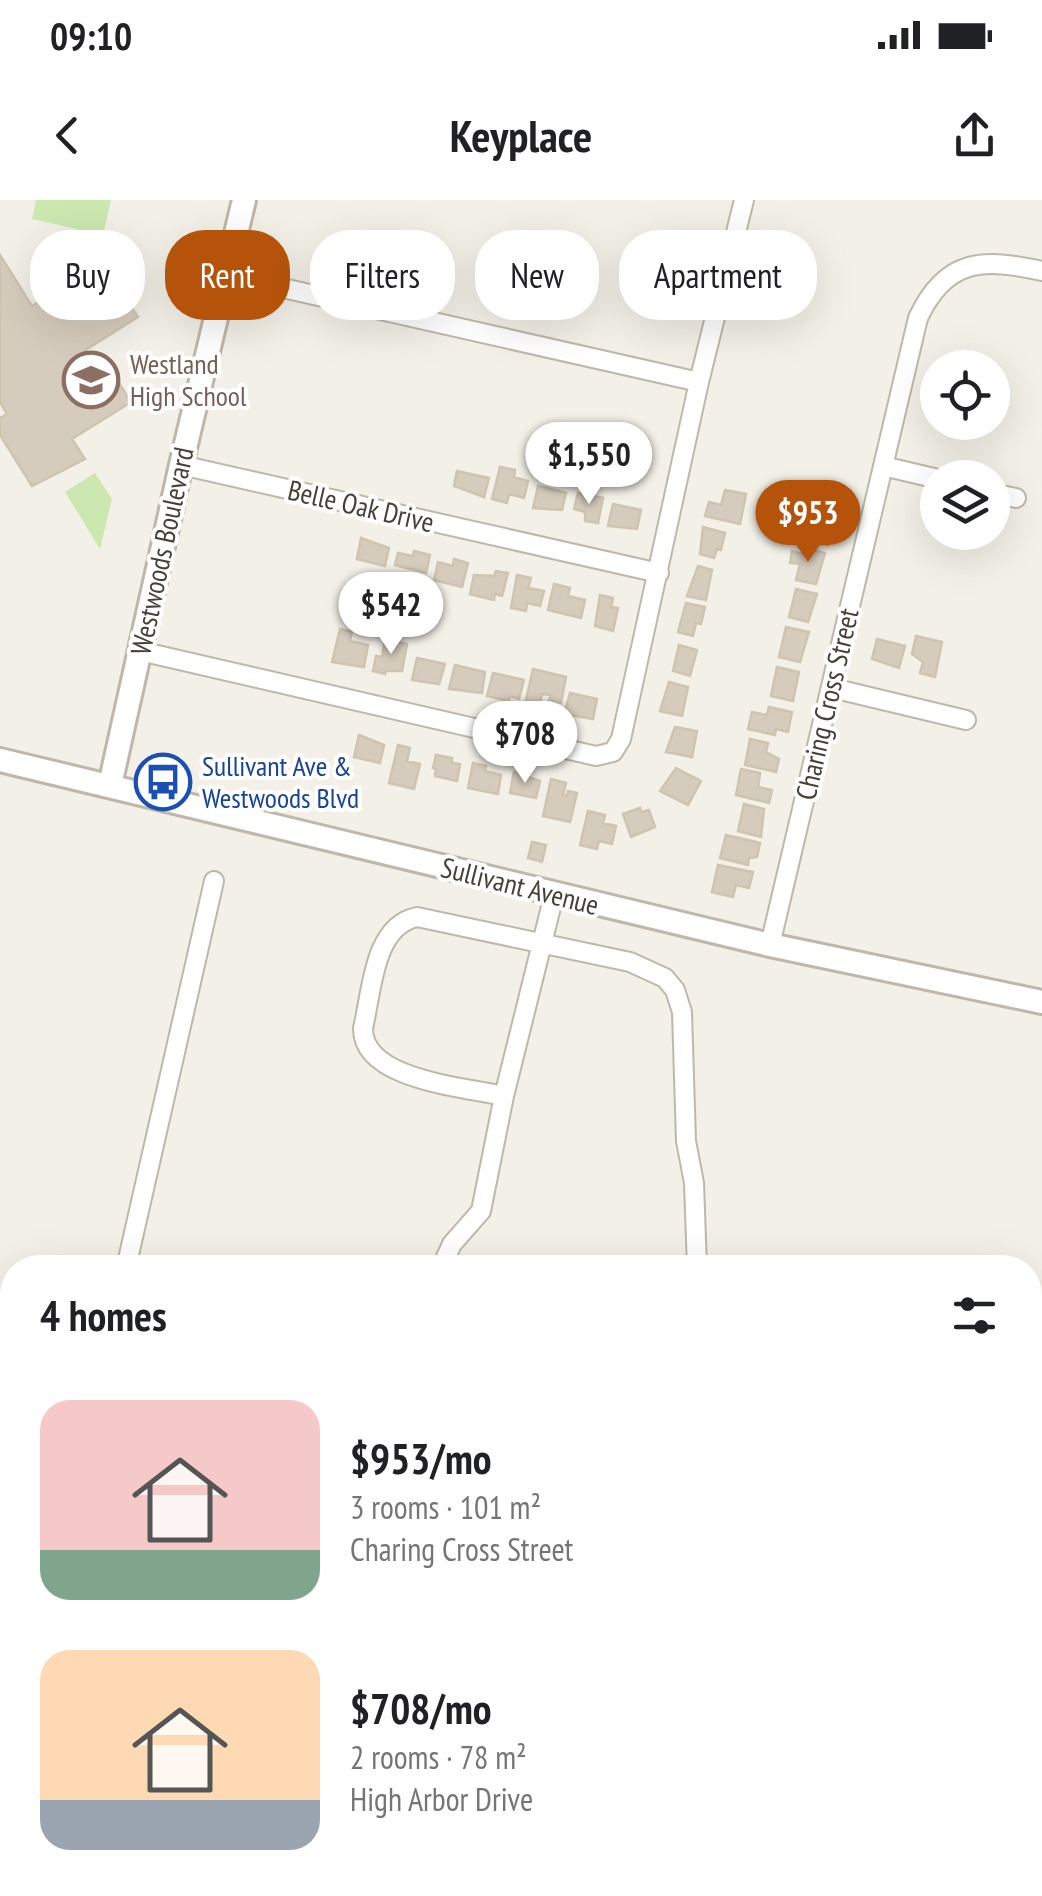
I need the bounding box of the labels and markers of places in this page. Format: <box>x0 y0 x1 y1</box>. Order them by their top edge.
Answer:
place label: Westland High School <box>130 345 247 414</box>
school or university icon: Westland High School <box>61 350 121 410</box>
pin: $1,550 <box>508 422 670 507</box>
pin: $953 <box>749 480 867 565</box>
pin: $542 <box>332 572 450 657</box>
pin: $708 <box>466 701 584 786</box>
place label: Sullivant Ave & Westwoods Blvd <box>202 747 359 816</box>
bus stop icon: Sullivant Ave & Westwoods Blvd <box>133 752 193 812</box>

